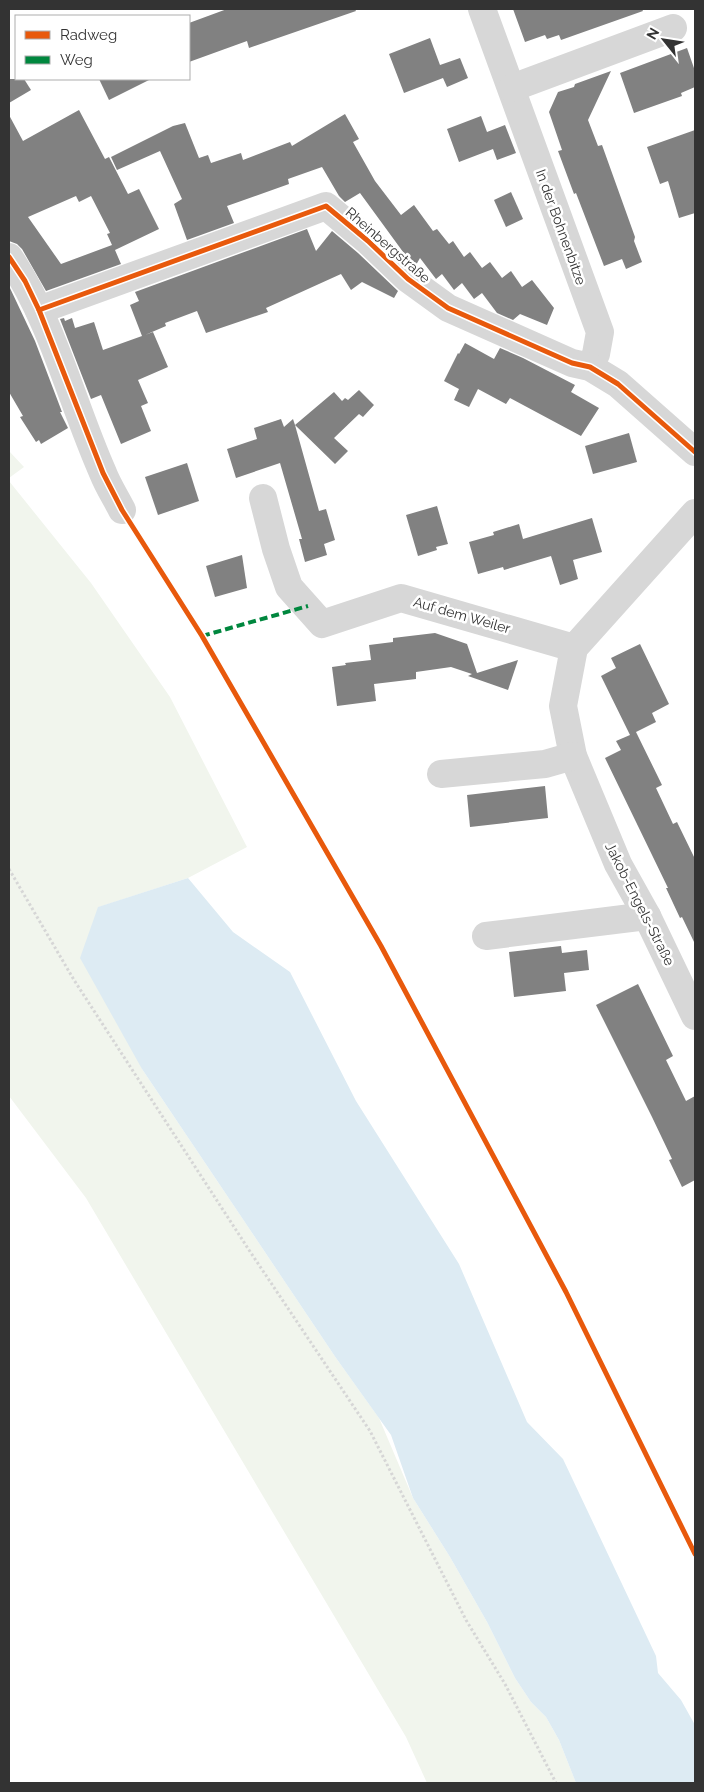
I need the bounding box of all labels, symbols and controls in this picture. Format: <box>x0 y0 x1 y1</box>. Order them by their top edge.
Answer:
legend <box>15 15 190 80</box>
north arrow <box>639 15 689 65</box>
text: N <box>643 25 662 42</box>
text: Radweg <box>60 26 117 44</box>
text: Weg <box>60 51 93 69</box>
street label: In der Bohnenbitze <box>533 167 589 287</box>
street label: Rheinbergstraße <box>342 204 434 286</box>
street label: Auf dem Weiler <box>412 593 512 637</box>
street label: Jakob-Engels-Straße <box>602 840 678 968</box>

